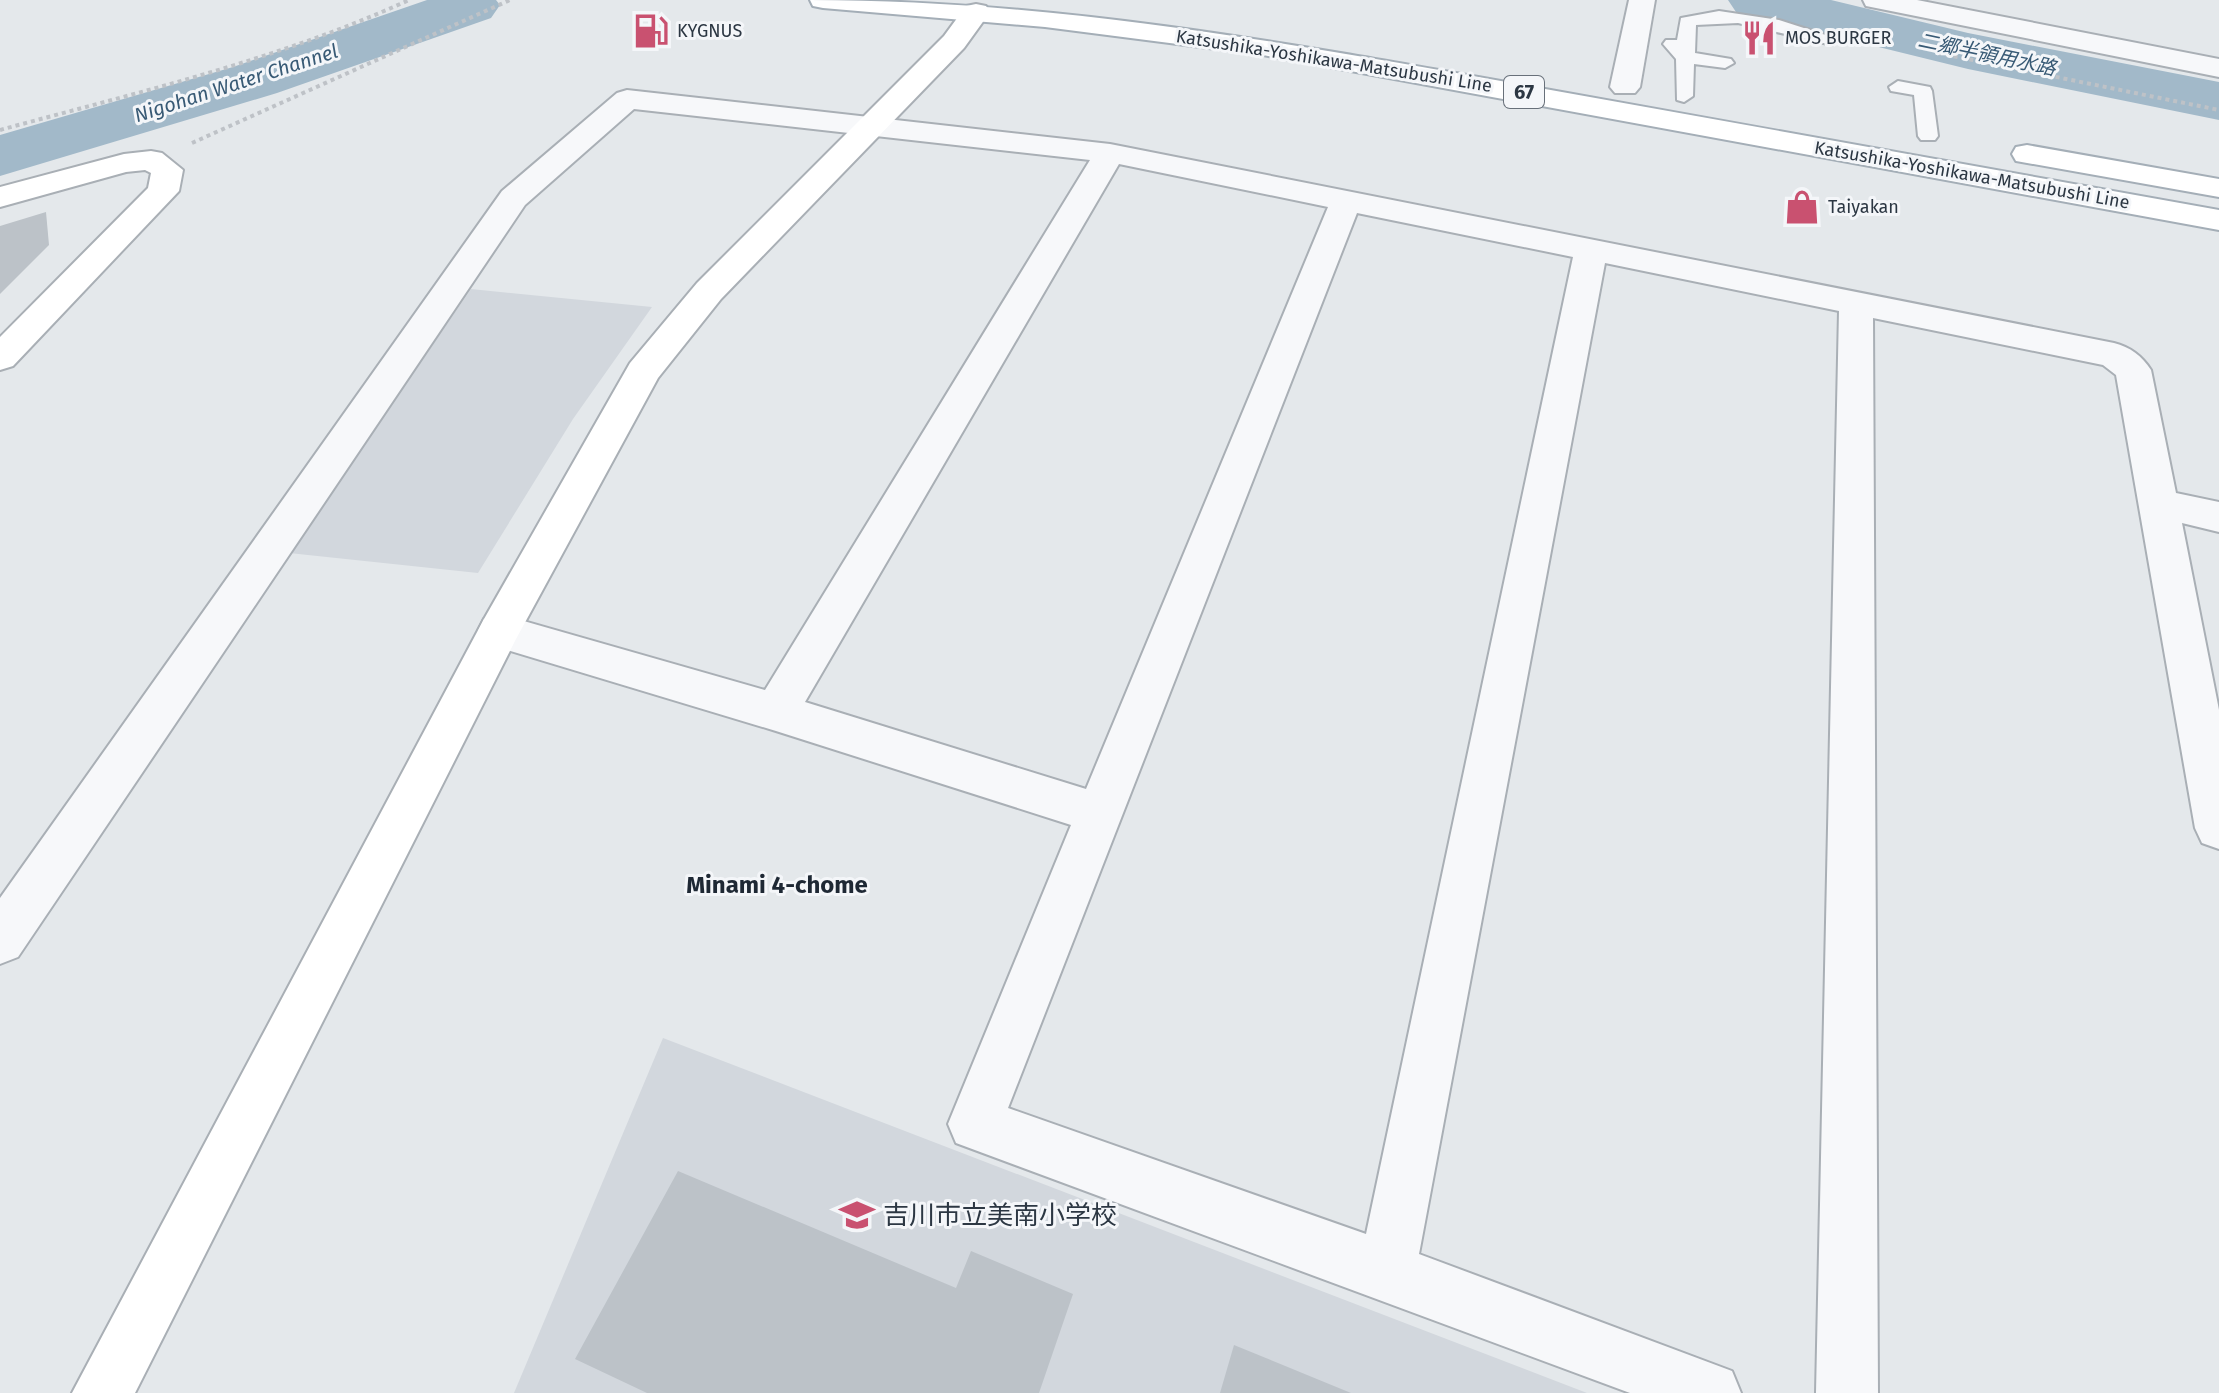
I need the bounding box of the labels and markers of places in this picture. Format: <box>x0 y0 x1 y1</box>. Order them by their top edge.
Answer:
fuel station icon: KYGNUS <box>632 12 670 50</box>
restaurant icon: MOS BURGER <box>1740 19 1778 57</box>
place label: KYGNUS <box>677 20 742 42</box>
place label: MOS BURGER <box>1785 27 1891 49</box>
shop icon: Taiyakan <box>1783 188 1821 226</box>
place label: Taiyakan <box>1828 196 1899 218</box>
school or university icon: 吉川市立美南小学校 <box>838 1196 876 1234</box>
place label: 吉川市立美南小学校 <box>883 1200 1117 1231</box>

